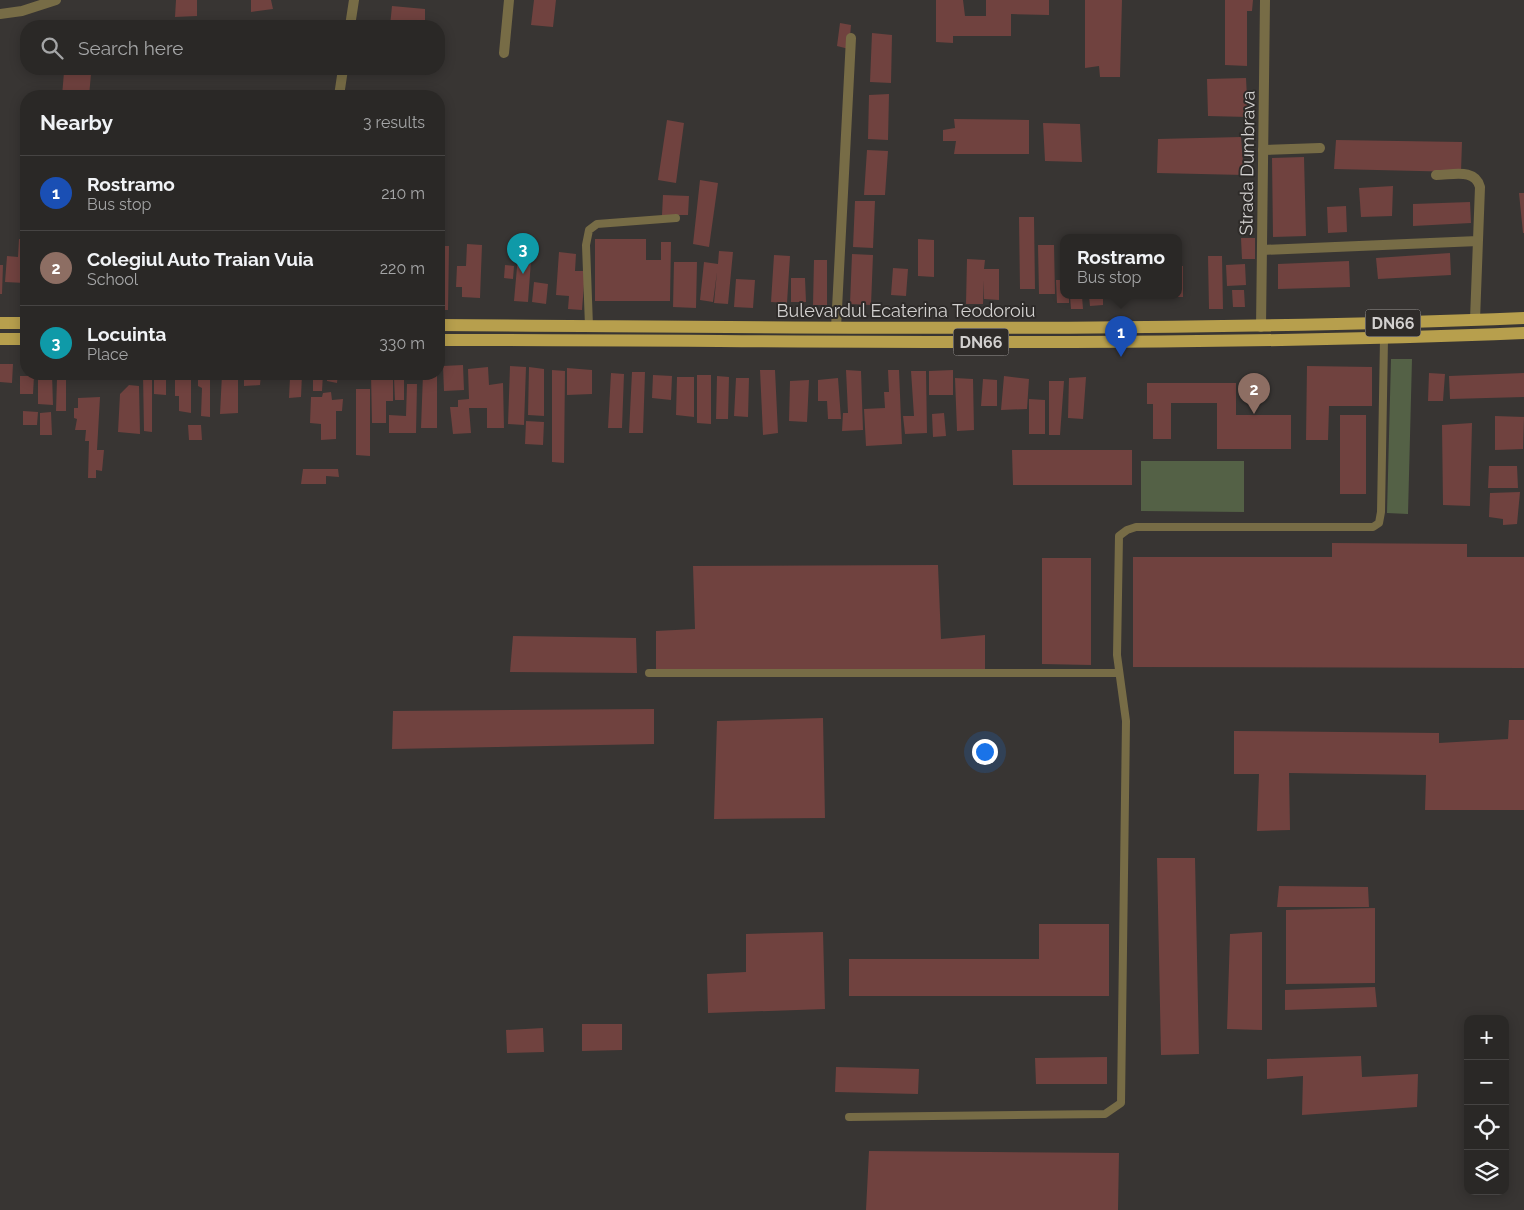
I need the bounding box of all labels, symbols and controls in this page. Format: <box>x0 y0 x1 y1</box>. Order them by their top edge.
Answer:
search box <box>20 20 445 75</box>
icon: search <box>38 34 66 62</box>
text: Search here <box>78 37 184 59</box>
street label: Strada Dumbrava <box>1235 90 1259 236</box>
text: Nearby <box>40 110 113 135</box>
text: 3 results <box>363 113 425 132</box>
text: Rostramo <box>87 173 175 195</box>
text: 1 <box>52 184 60 203</box>
text: 210 m <box>381 184 425 203</box>
text: Bus stop <box>87 195 151 214</box>
pin: 3 <box>507 233 539 274</box>
popup <box>1060 234 1182 299</box>
text: Rostramo <box>1077 246 1165 268</box>
text: Colegiul Auto Traian Vuia <box>87 248 314 270</box>
text: 2 <box>51 259 61 278</box>
text: 220 m <box>380 259 425 278</box>
text: Bus stop <box>1077 268 1141 287</box>
text: School <box>87 270 138 289</box>
street label: Bulevardul Ecaterina Teodoroiu <box>777 300 1035 321</box>
road number: DN66 <box>1366 309 1420 336</box>
pin: 1 <box>1105 316 1137 357</box>
text: Locuinta <box>87 323 166 345</box>
road number: DN66 <box>954 328 1008 356</box>
text: 3 <box>52 334 60 353</box>
text: 330 m <box>379 334 425 353</box>
text: Place <box>87 345 128 364</box>
pin: 2 <box>1238 373 1270 414</box>
your location <box>972 739 998 765</box>
map controls <box>1464 1015 1509 1195</box>
button: + <box>1464 1015 1509 1060</box>
button: − <box>1464 1060 1509 1105</box>
button: locate <box>1464 1105 1509 1150</box>
button: layers <box>1464 1150 1509 1195</box>

